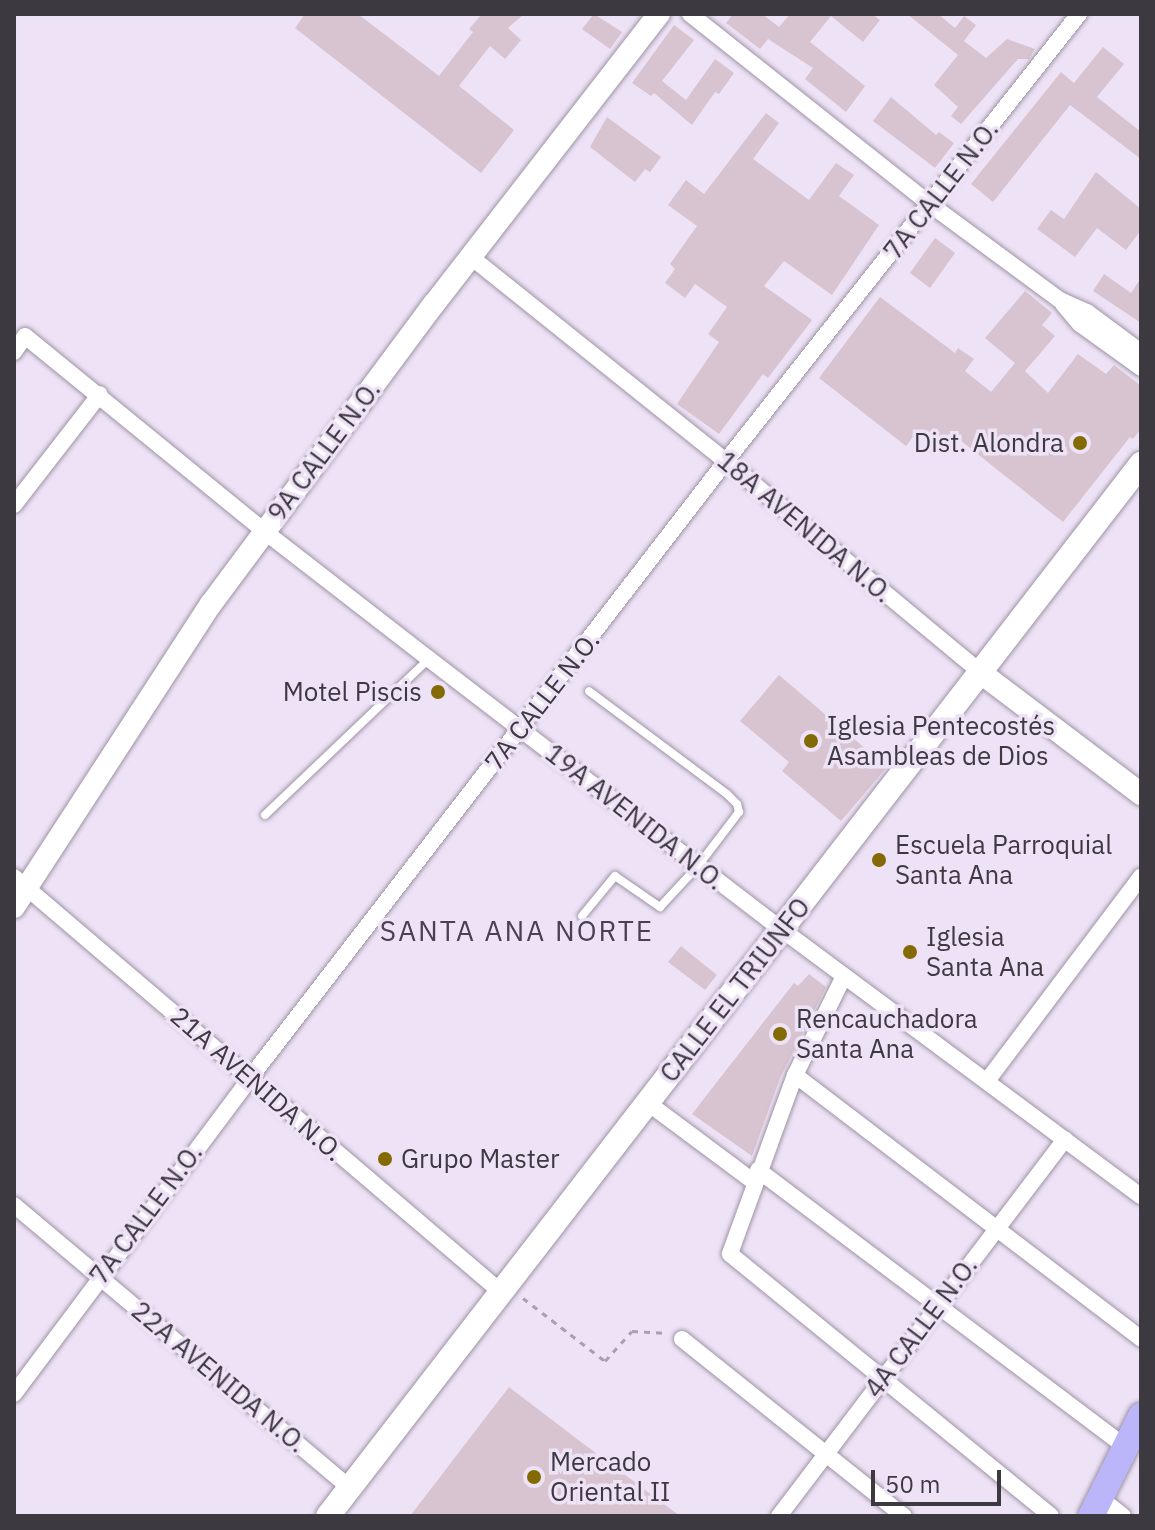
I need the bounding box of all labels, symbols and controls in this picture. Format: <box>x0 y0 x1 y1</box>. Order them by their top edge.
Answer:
street label: 7A CALLE N.O. <box>877 114 1005 266</box>
street label: 9A CALLE N.O. <box>261 375 387 527</box>
place label: Dist. Alondra <box>914 427 1064 459</box>
marker: Dist. Alondra <box>1071 434 1089 452</box>
street label: 18A AVENIDA N.O. <box>711 445 899 609</box>
street label: 7A CALLE N.O. <box>478 625 606 777</box>
place label: Motel Piscis <box>283 676 422 708</box>
marker: Motel Piscis <box>429 683 447 701</box>
place label: Iglesia Pentecostés Asambleas de Dios <box>827 710 1055 772</box>
marker: Iglesia Pentecostés Asambleas de Dios <box>802 732 820 750</box>
street label: 19A AVENIDA N.O. <box>539 737 731 897</box>
place label: Escuela Parroquial Santa Ana <box>895 829 1112 890</box>
marker: Escuela Parroquial Santa Ana <box>870 851 888 869</box>
street label: CALLE EL TRIUNFO <box>653 892 817 1088</box>
district label: SANTA ANA NORTE <box>380 914 654 948</box>
place label: Iglesia Santa Ana <box>926 921 1044 982</box>
marker: Iglesia Santa Ana <box>901 943 919 961</box>
street label: 21A AVENIDA N.O. <box>164 1000 350 1168</box>
place label: Rencauchadora Santa Ana <box>796 1003 978 1064</box>
marker: Rencauchadora Santa Ana <box>771 1025 789 1043</box>
street label: 7A CALLE N.O. <box>83 1138 209 1290</box>
place label: Grupo Master <box>401 1143 559 1175</box>
marker: Grupo Master <box>376 1150 394 1168</box>
street label: 4A CALLE N.O. <box>858 1251 984 1403</box>
street label: 22A AVENIDA N.O. <box>125 1295 313 1459</box>
place label: Mercado Oriental II <box>550 1446 671 1508</box>
scale bar <box>875 1454 1005 1504</box>
marker: Mercado Oriental II <box>525 1468 543 1486</box>
text: 50 m <box>885 1468 940 1500</box>

